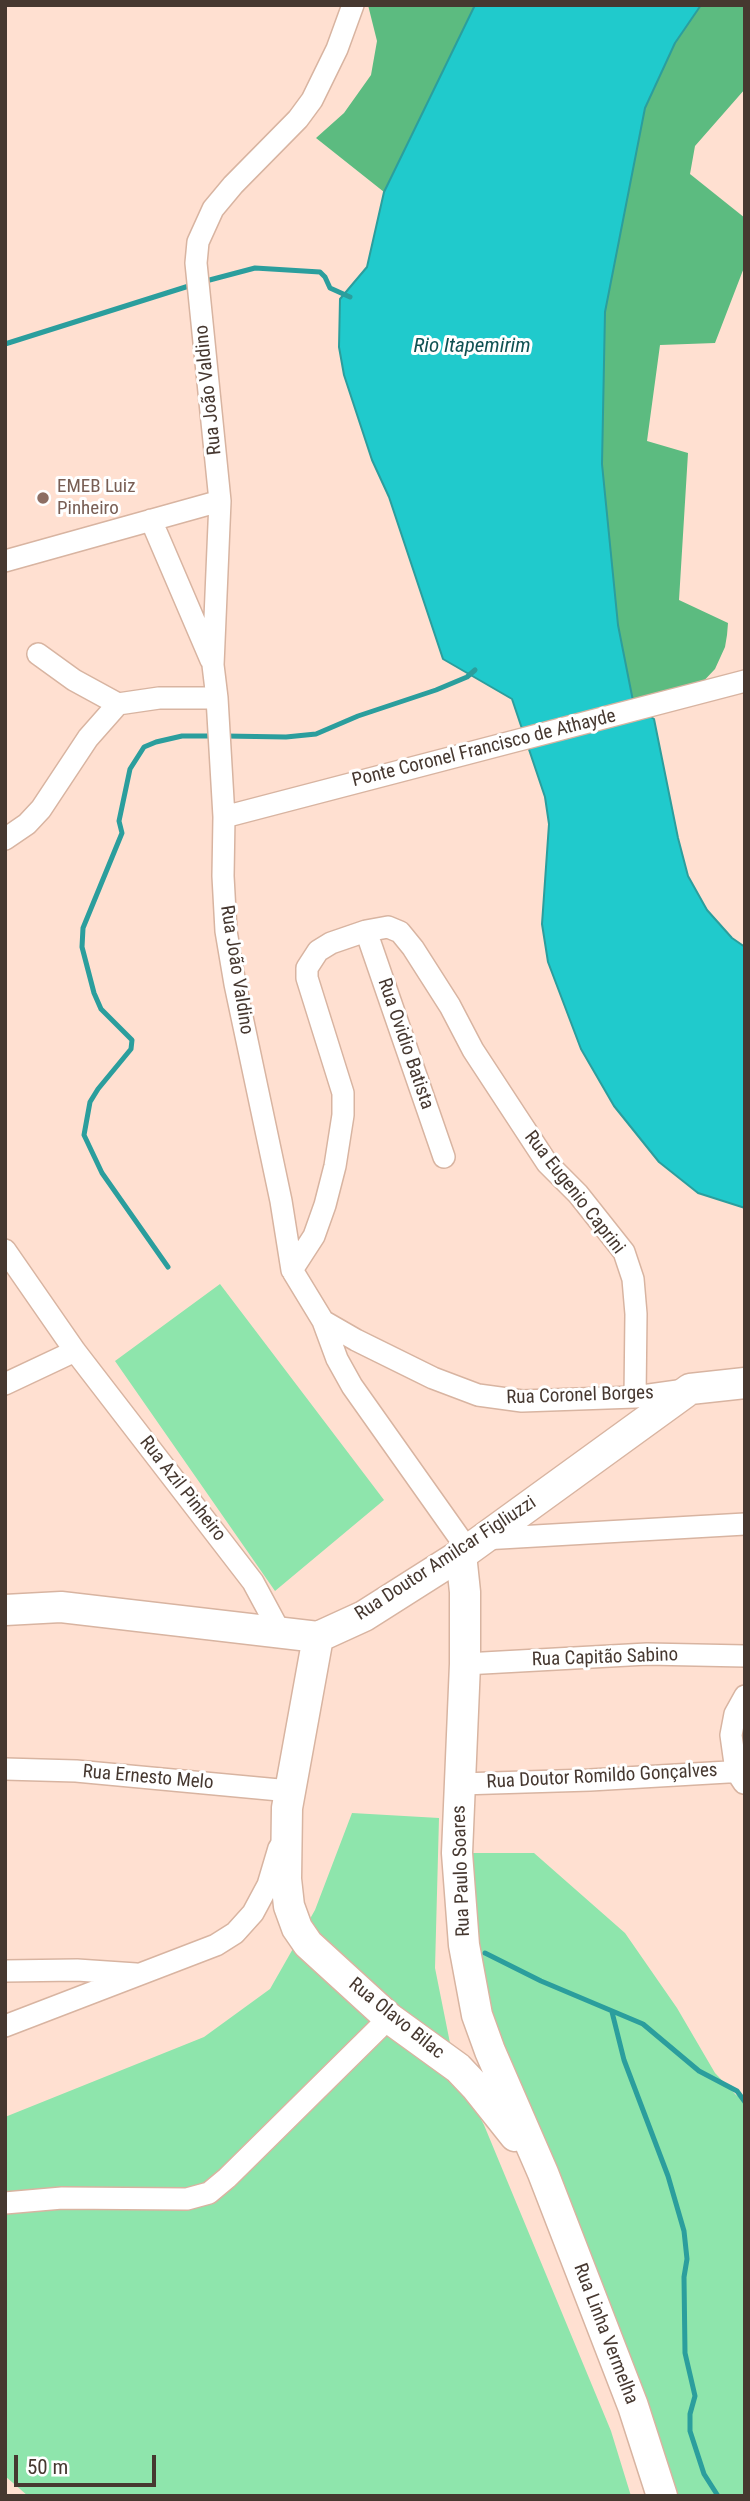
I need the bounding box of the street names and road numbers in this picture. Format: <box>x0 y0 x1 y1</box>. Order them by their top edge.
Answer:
street label: Rua João Valdino <box>191 324 227 456</box>
street label: Ponte Coronel Francisco de Athayde <box>350 705 618 793</box>
street label: Rua João Valdino <box>215 904 257 1036</box>
street label: Rua Ovidio Batista <box>372 975 438 1113</box>
street label: Rua Eugenio Caprini <box>519 1127 629 1259</box>
street label: Rua Coronel Borges <box>506 1382 654 1410</box>
street label: Rua Azil Pinheiro <box>134 1432 230 1546</box>
street label: Rua Doutor Amilcar Figliuzzi <box>351 1492 541 1626</box>
street label: Rua Capitão Sabino <box>531 1644 679 1672</box>
street label: Rua Doutor Romildo Gonçalves <box>486 1760 718 1794</box>
street label: Rua Ernesto Melo <box>82 1761 214 1795</box>
street label: Rua Paulo Soares <box>448 1805 476 1937</box>
street label: Rua Olavo Bilac <box>344 1974 448 2064</box>
street label: Rua Linha Vermelha <box>568 2260 642 2408</box>

